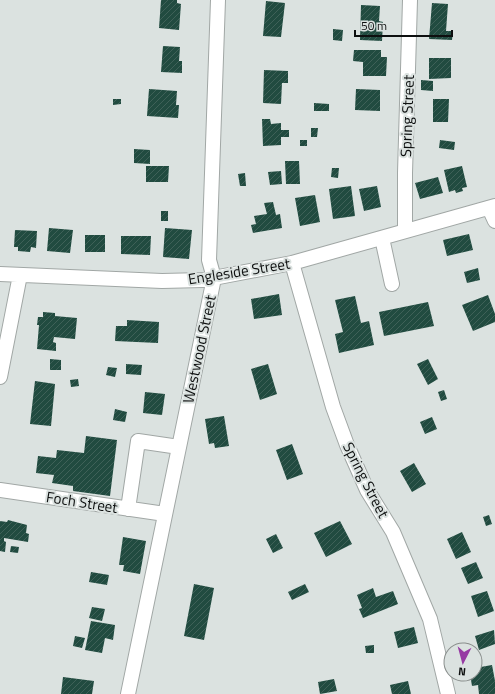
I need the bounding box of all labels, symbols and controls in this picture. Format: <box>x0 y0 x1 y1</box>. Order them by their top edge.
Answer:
scale bar <box>355 12 452 38</box>
text: 50 m <box>361 16 387 35</box>
street label: Spring Street <box>394 74 420 158</box>
street label: Engleside Street <box>186 251 292 290</box>
street label: Westwood Street <box>176 292 222 405</box>
street label: Spring Street <box>337 438 395 523</box>
street label: Foch Street <box>45 485 120 519</box>
north arrow <box>443 642 483 682</box>
text: N <box>457 664 467 680</box>

